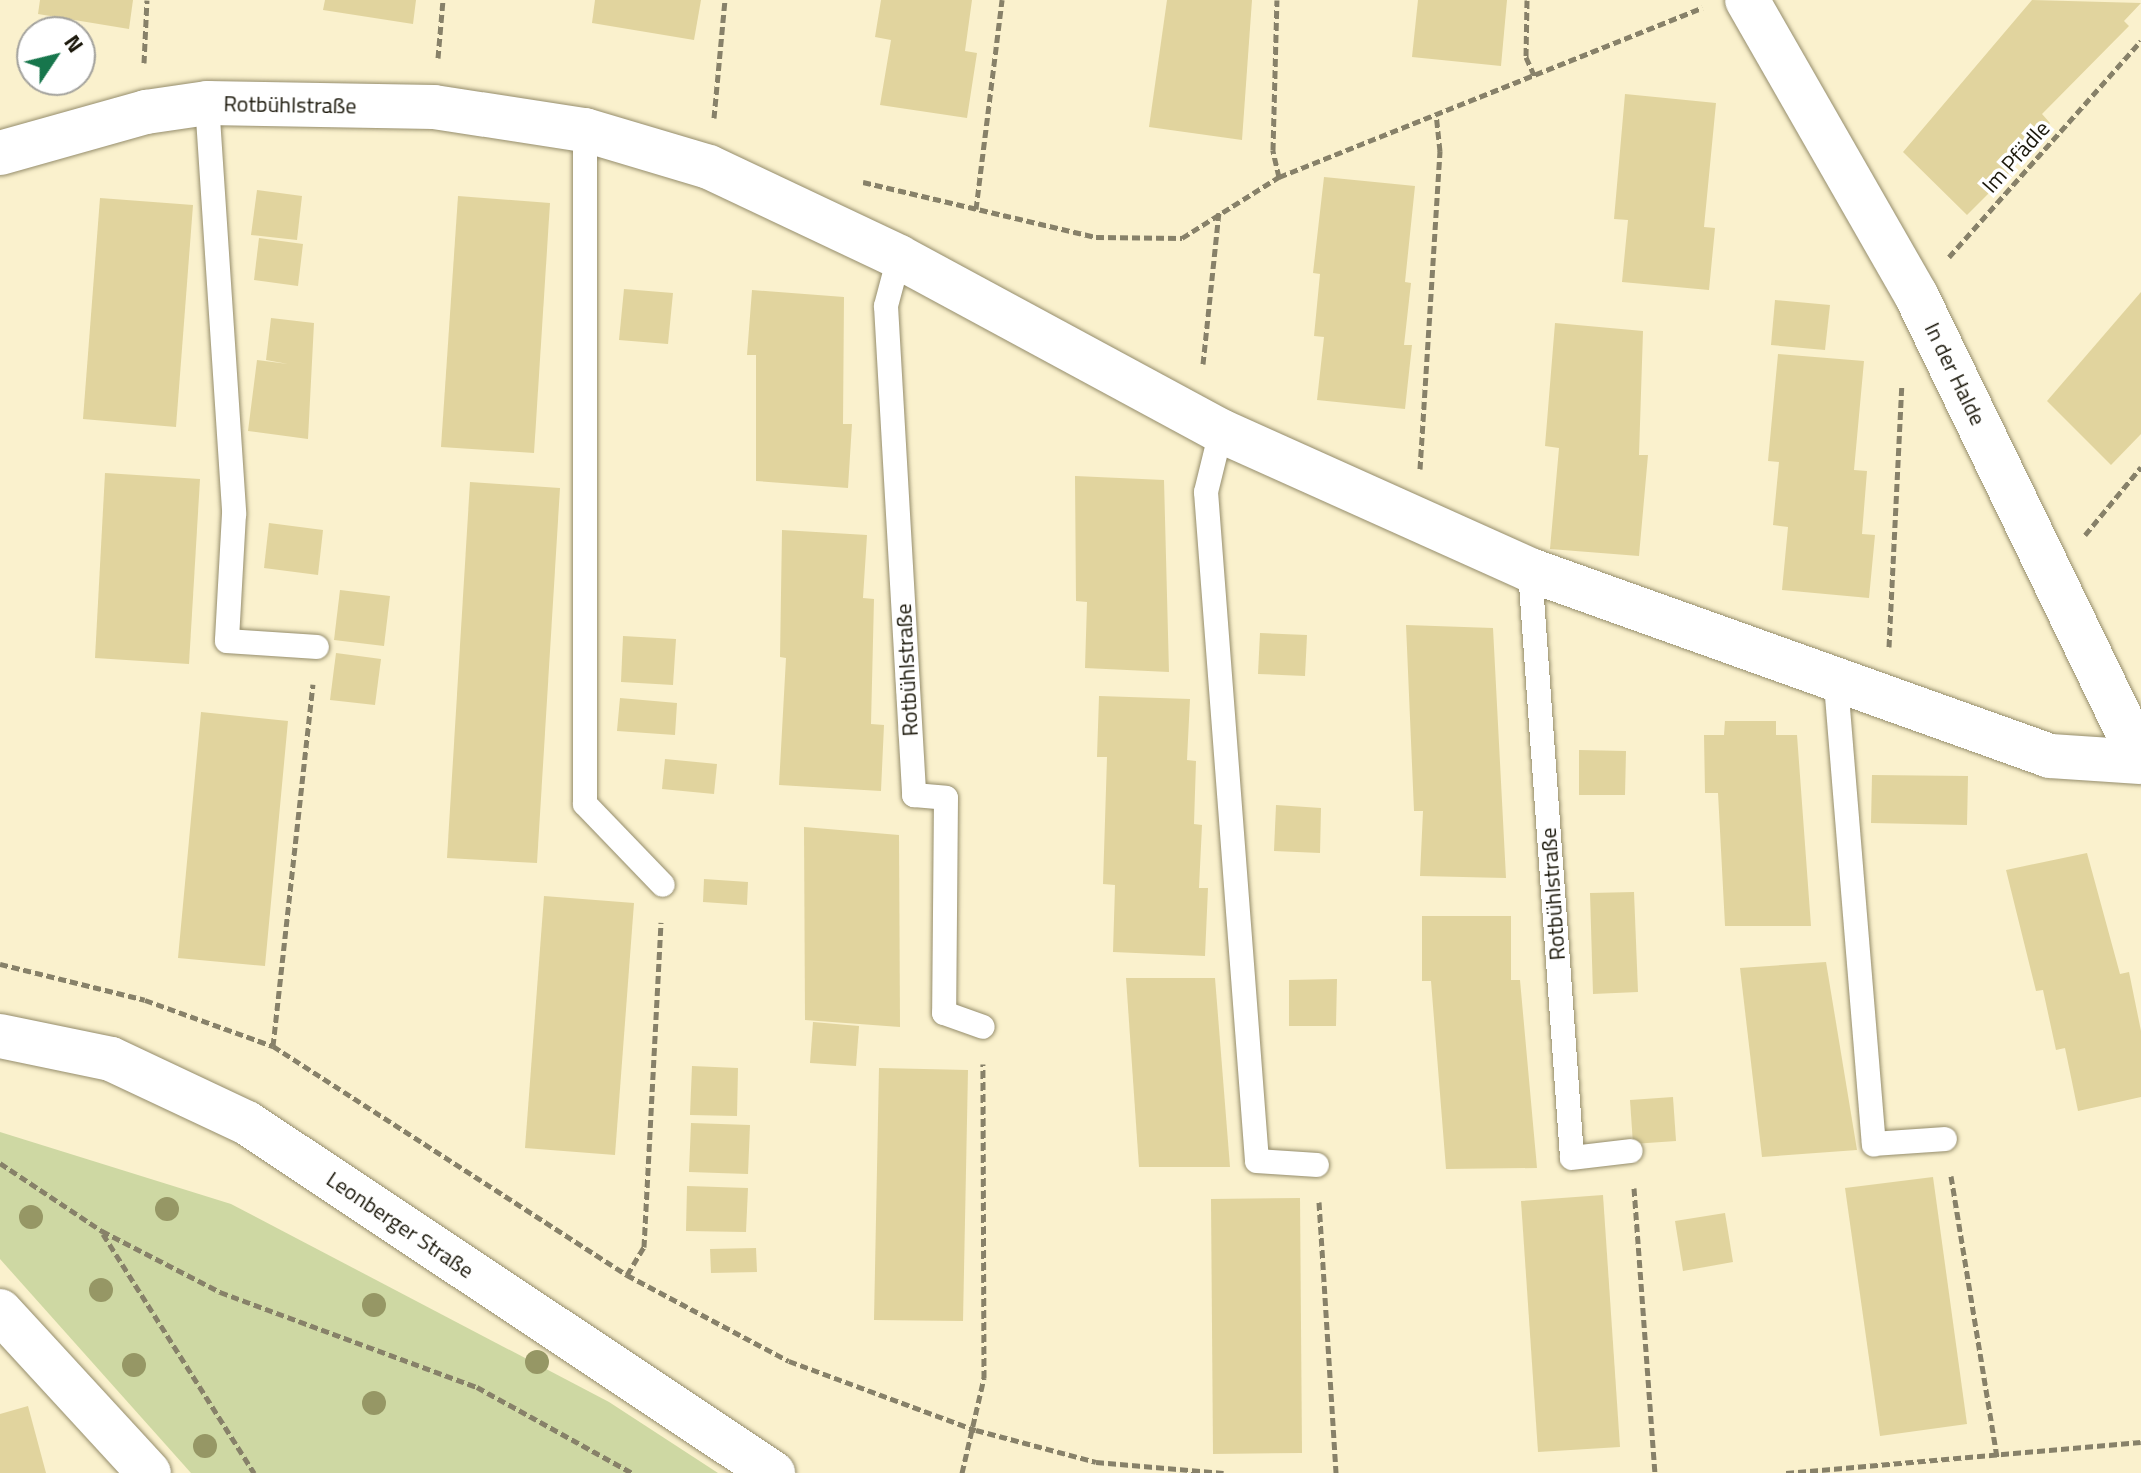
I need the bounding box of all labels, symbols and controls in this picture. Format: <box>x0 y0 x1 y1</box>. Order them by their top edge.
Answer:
north arrow <box>16 16 96 96</box>
text: N <box>56 27 92 59</box>
street label: Rotbühlstraße <box>223 91 357 119</box>
street label: Im Pfädle <box>1977 116 2055 198</box>
street label: In der Halde <box>1919 318 1991 430</box>
street label: Rotbühlstraße <box>890 603 924 737</box>
street label: Rotbühlstraße <box>1535 827 1571 961</box>
street label: Leonberger Straße <box>321 1166 479 1284</box>

